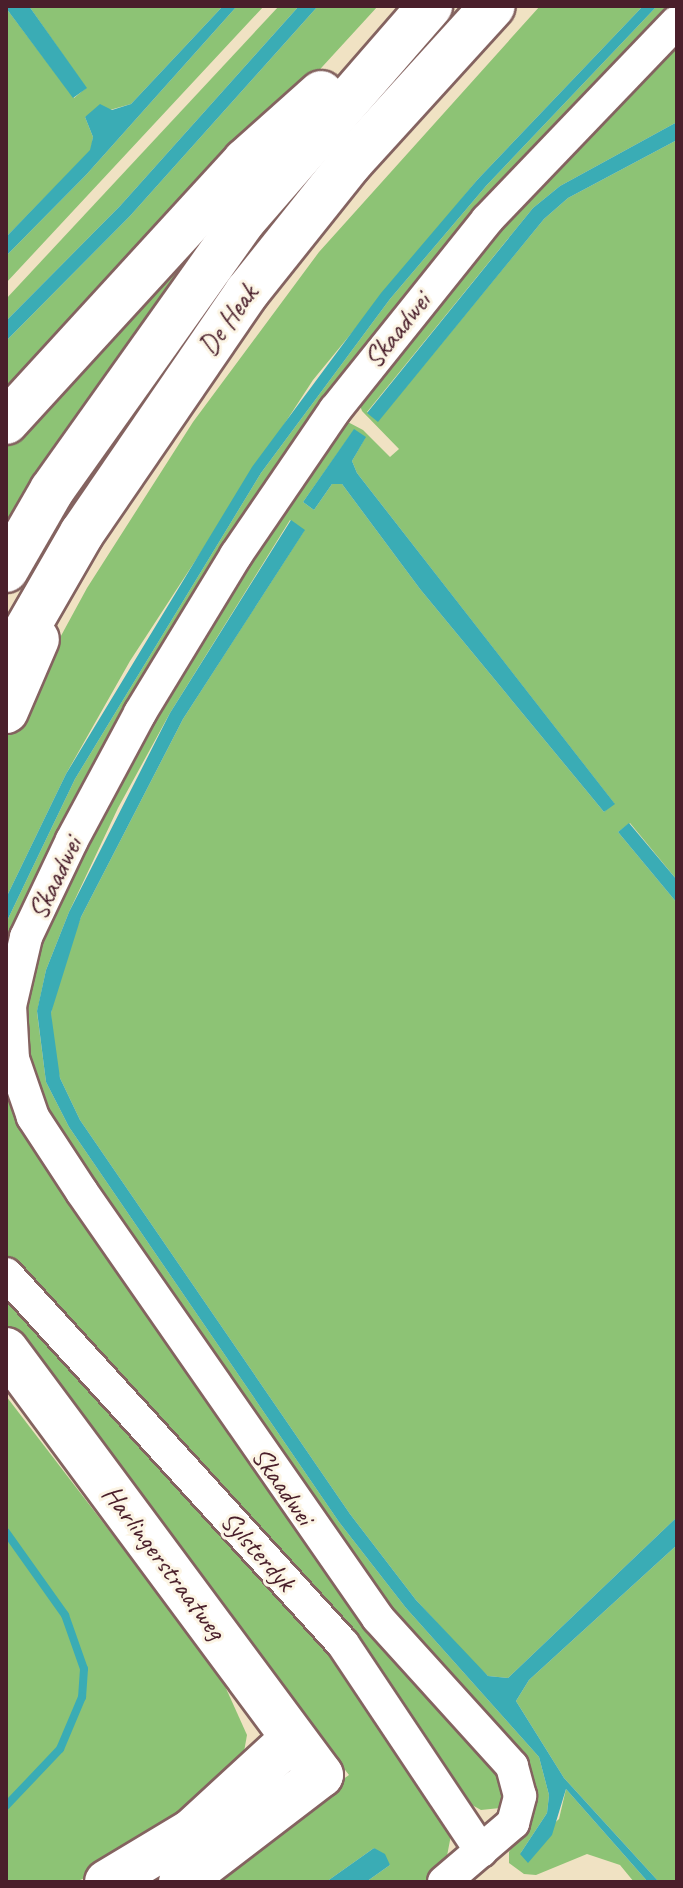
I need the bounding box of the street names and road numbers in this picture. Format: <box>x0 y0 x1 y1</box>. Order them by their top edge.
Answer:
street label: De Heak <box>191 278 265 362</box>
street label: Skaadwei <box>356 285 438 375</box>
street label: Skaadwei <box>21 831 89 925</box>
street label: Skaadwei <box>244 1441 322 1531</box>
street label: Harlingerstraatweg <box>95 1478 233 1646</box>
street label: Sylsterdyk <box>213 1504 303 1598</box>

